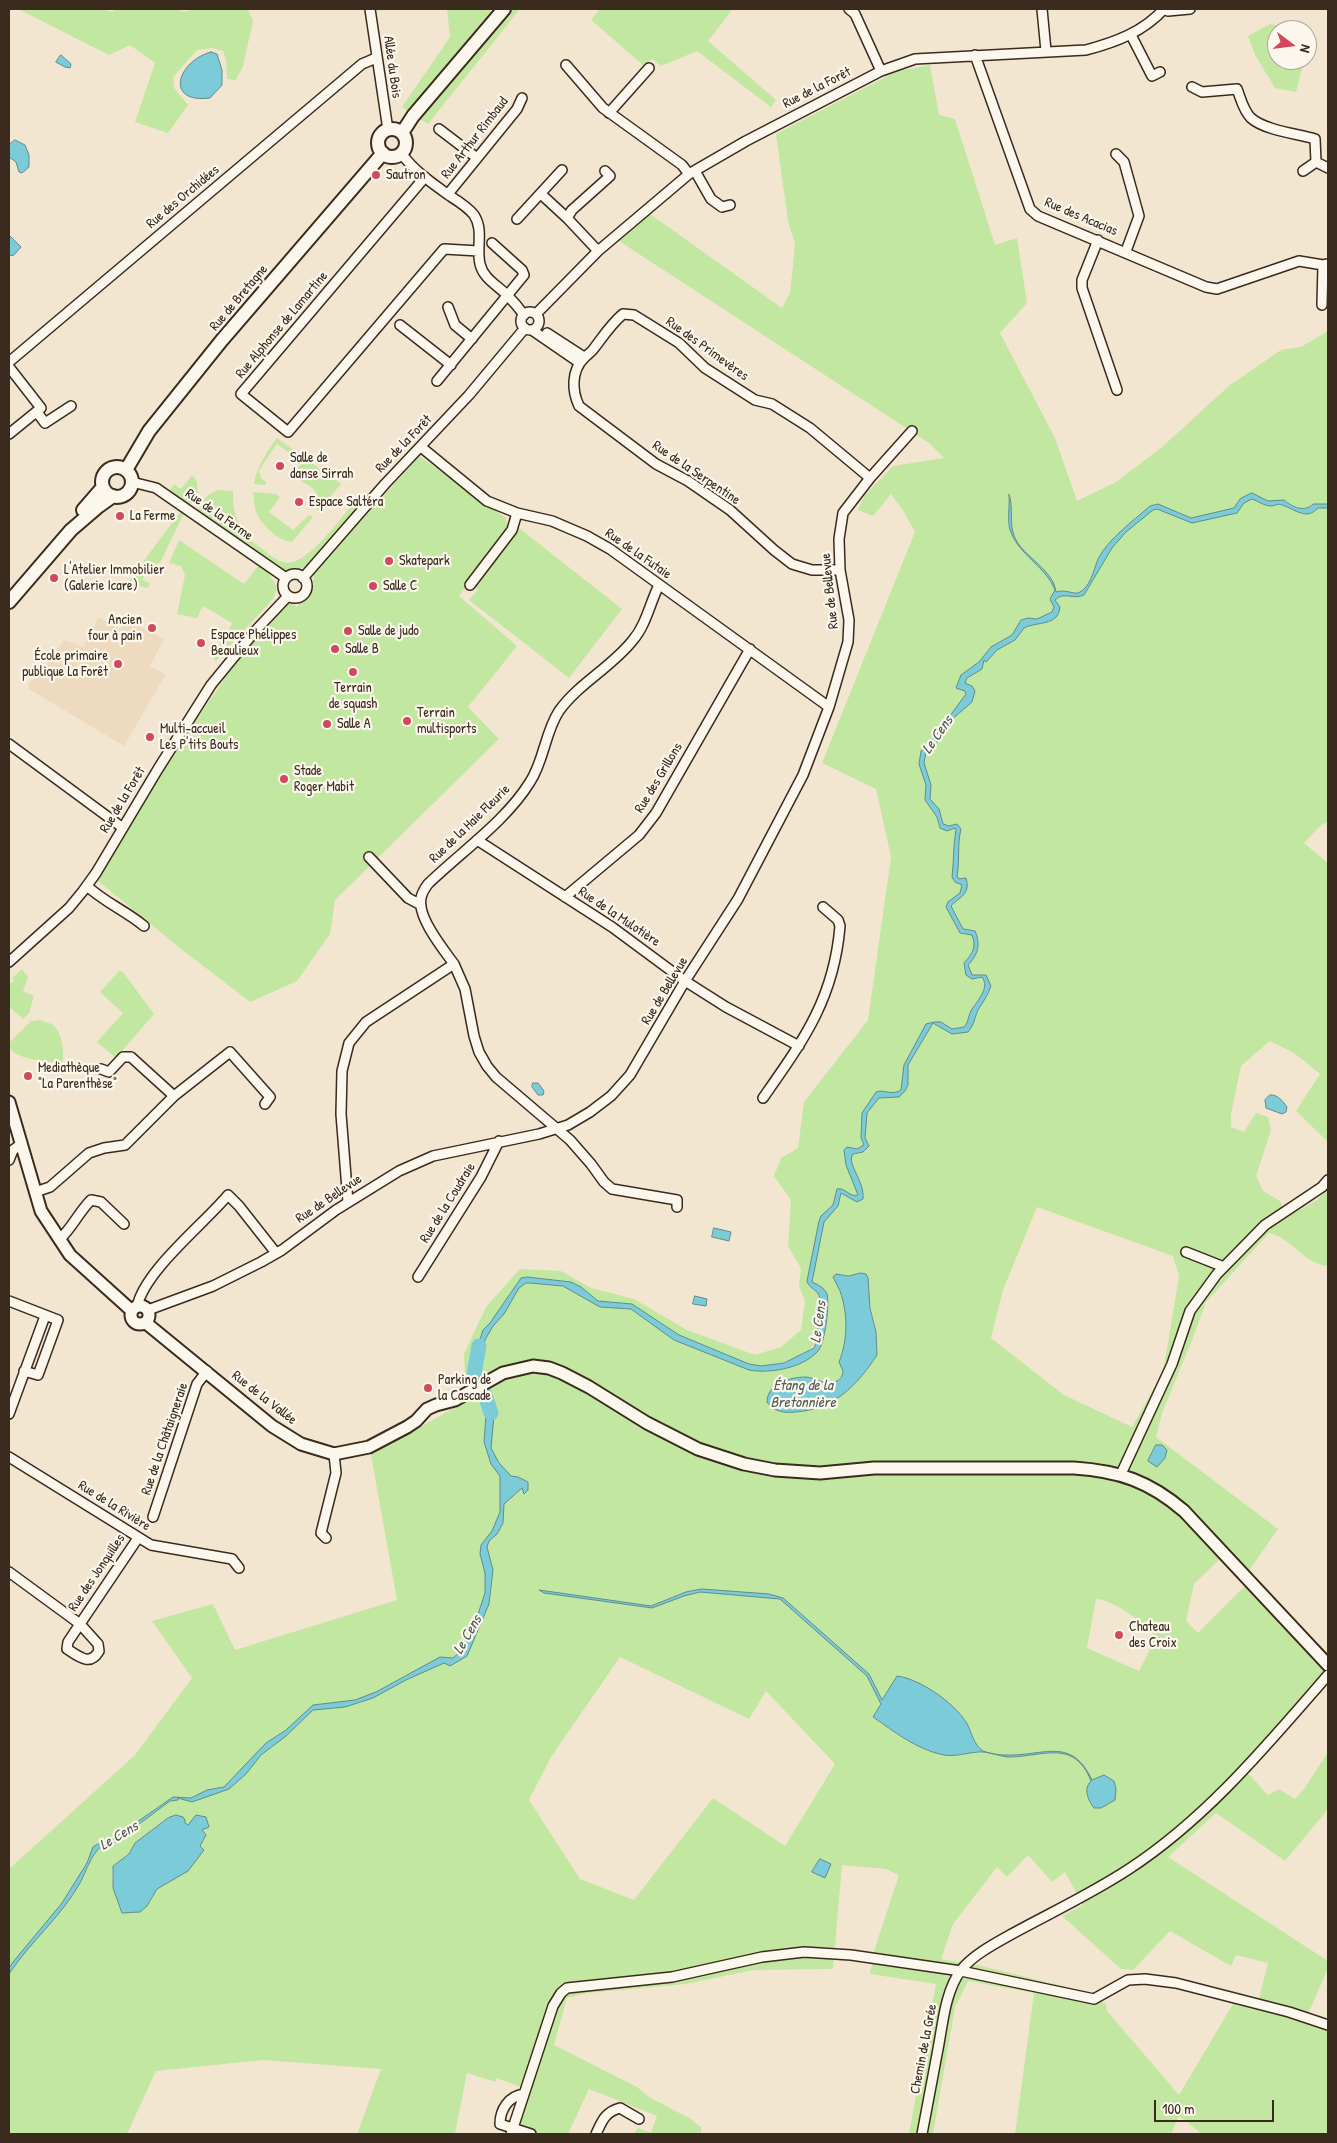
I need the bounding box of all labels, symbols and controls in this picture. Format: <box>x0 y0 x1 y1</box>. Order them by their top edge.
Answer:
north arrow <box>1267 20 1317 70</box>
street label: Allée du Bois <box>379 35 405 99</box>
text: N <box>1296 43 1316 55</box>
street label: Rue de la Forêt <box>780 64 854 112</box>
street label: Rue Arthur Rimbaud <box>438 94 512 182</box>
street label: Rue des Orchidées <box>143 162 223 232</box>
place label: Sautron <box>386 167 426 183</box>
marker: Sautron <box>370 169 382 181</box>
street label: Rue des Acacias <box>1042 194 1120 240</box>
street label: Rue de Bretagne <box>206 261 272 335</box>
street label: Rue Alphonse de Lamartine <box>232 268 332 382</box>
street label: Rue des Primevères <box>662 313 752 385</box>
street label: Rue de la Forêt <box>372 412 436 476</box>
street label: Rue de la Serpentine <box>649 437 743 509</box>
place label: Salle de danse Sirrah <box>290 450 353 482</box>
marker: Salle de danse Sirrah <box>274 460 286 472</box>
street label: Rue de la Ferme <box>182 486 256 544</box>
place label: Espace Saltéra <box>309 494 383 510</box>
marker: Espace Saltéra <box>293 496 305 508</box>
place label: La Ferme <box>130 508 175 524</box>
marker: La Ferme <box>114 510 126 522</box>
street label: Rue de la Futaie <box>602 525 674 583</box>
street label: Rue de Bellevue <box>818 552 842 630</box>
place label: Skatepark <box>399 553 450 569</box>
marker: Skatepark <box>383 555 395 567</box>
place label: L'Atelier Immobilier (Galerie Icare) <box>64 562 164 594</box>
marker: L'Atelier Immobilier (Galerie Icare) <box>48 572 60 584</box>
place label: Salle C <box>383 578 417 594</box>
marker: Salle C <box>367 580 379 592</box>
place label: Ancien four à pain <box>87 612 142 644</box>
marker: Ancien four à pain <box>146 622 158 634</box>
place label: Salle de judo <box>358 623 419 639</box>
marker: Salle de judo <box>342 625 354 637</box>
place label: Espace Phelippes Beaulieux <box>211 627 296 660</box>
marker: Espace Phelippes Beaulieux <box>195 637 207 649</box>
place label: Salle B <box>345 641 379 657</box>
marker: Salle B <box>329 643 341 655</box>
place label: École primaire publique La Forêt <box>22 648 108 680</box>
marker: École primaire publique La Forêt <box>112 658 124 670</box>
marker: Terrain de squash <box>347 666 359 678</box>
place label: Terrain de squash <box>329 680 377 712</box>
place label: Terrain multisports <box>417 705 476 738</box>
water label: Le Cens <box>919 713 957 757</box>
marker: Terrain multisports <box>401 715 413 727</box>
place label: Salle A <box>337 716 371 732</box>
marker: Salle A <box>321 718 333 730</box>
place label: Multi-accueil Les P'tits Bouts <box>160 721 238 754</box>
marker: Multi-accueil Les P'tits Bouts <box>144 731 156 743</box>
street label: Rue des Grillons <box>631 740 687 816</box>
place label: Stade Roger Mabit <box>294 763 354 796</box>
street label: Rue de la Forêt <box>97 764 149 836</box>
marker: Stade Roger Mabit <box>278 773 290 785</box>
street label: Rue de la Haie Fleurie <box>426 781 514 867</box>
street label: Rue de la Mulotière <box>575 883 663 951</box>
street label: Rue de Bellevue <box>638 954 692 1028</box>
place label: Mediathèque "La Parenthèse" <box>38 1060 117 1092</box>
marker: Mediathèque "La Parenthèse" <box>22 1070 34 1082</box>
street label: Rue de la Coudraie <box>417 1160 479 1246</box>
street label: Rue de Bellevue <box>293 1171 365 1227</box>
water label: Le Cens <box>807 1300 831 1344</box>
street label: Rue de la Vallée <box>228 1367 300 1429</box>
place label: Parking de la Cascade <box>438 1372 491 1404</box>
water label: Étang de la Bretonnière <box>770 1377 836 1412</box>
street label: Rue de la Châtaigneraie <box>138 1381 192 1497</box>
marker: Parking de la Cascade <box>422 1382 434 1394</box>
street label: Rue de la Rivière <box>75 1477 153 1535</box>
street label: Rue des Jonquilles <box>65 1531 129 1615</box>
water label: Le Cens <box>450 1612 486 1658</box>
place label: Chateau des Croix <box>1129 1619 1177 1651</box>
marker: Chateau des Croix <box>1113 1629 1125 1641</box>
water label: Le Cens <box>96 1818 142 1854</box>
street label: Chemin de la Grée <box>907 2003 941 2095</box>
scale bar <box>1157 2090 1277 2122</box>
text: 100 m <box>1162 2098 1195 2119</box>

